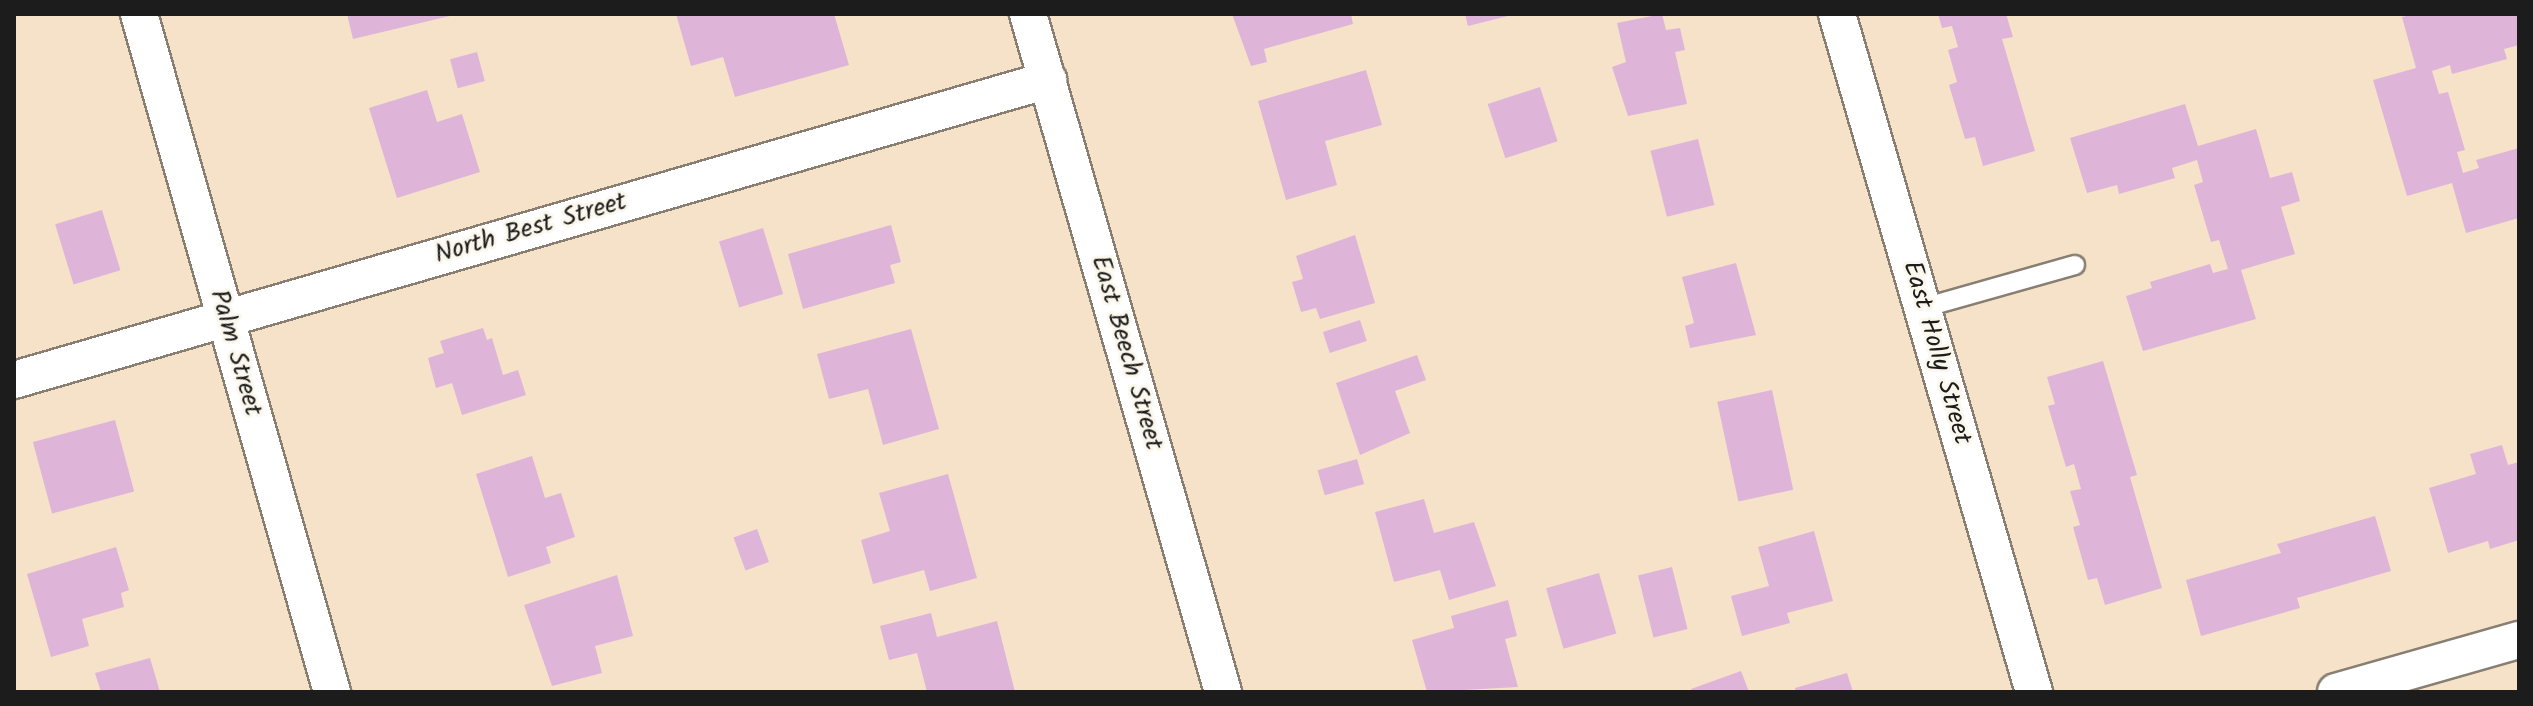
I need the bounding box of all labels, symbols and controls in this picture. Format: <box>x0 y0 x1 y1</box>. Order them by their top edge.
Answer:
street label: North Best Street <box>431 187 631 271</box>
street label: East Beech Street <box>1083 252 1169 454</box>
street label: East Holly Street <box>1895 258 1977 448</box>
street label: Palm Street <box>202 286 268 420</box>

